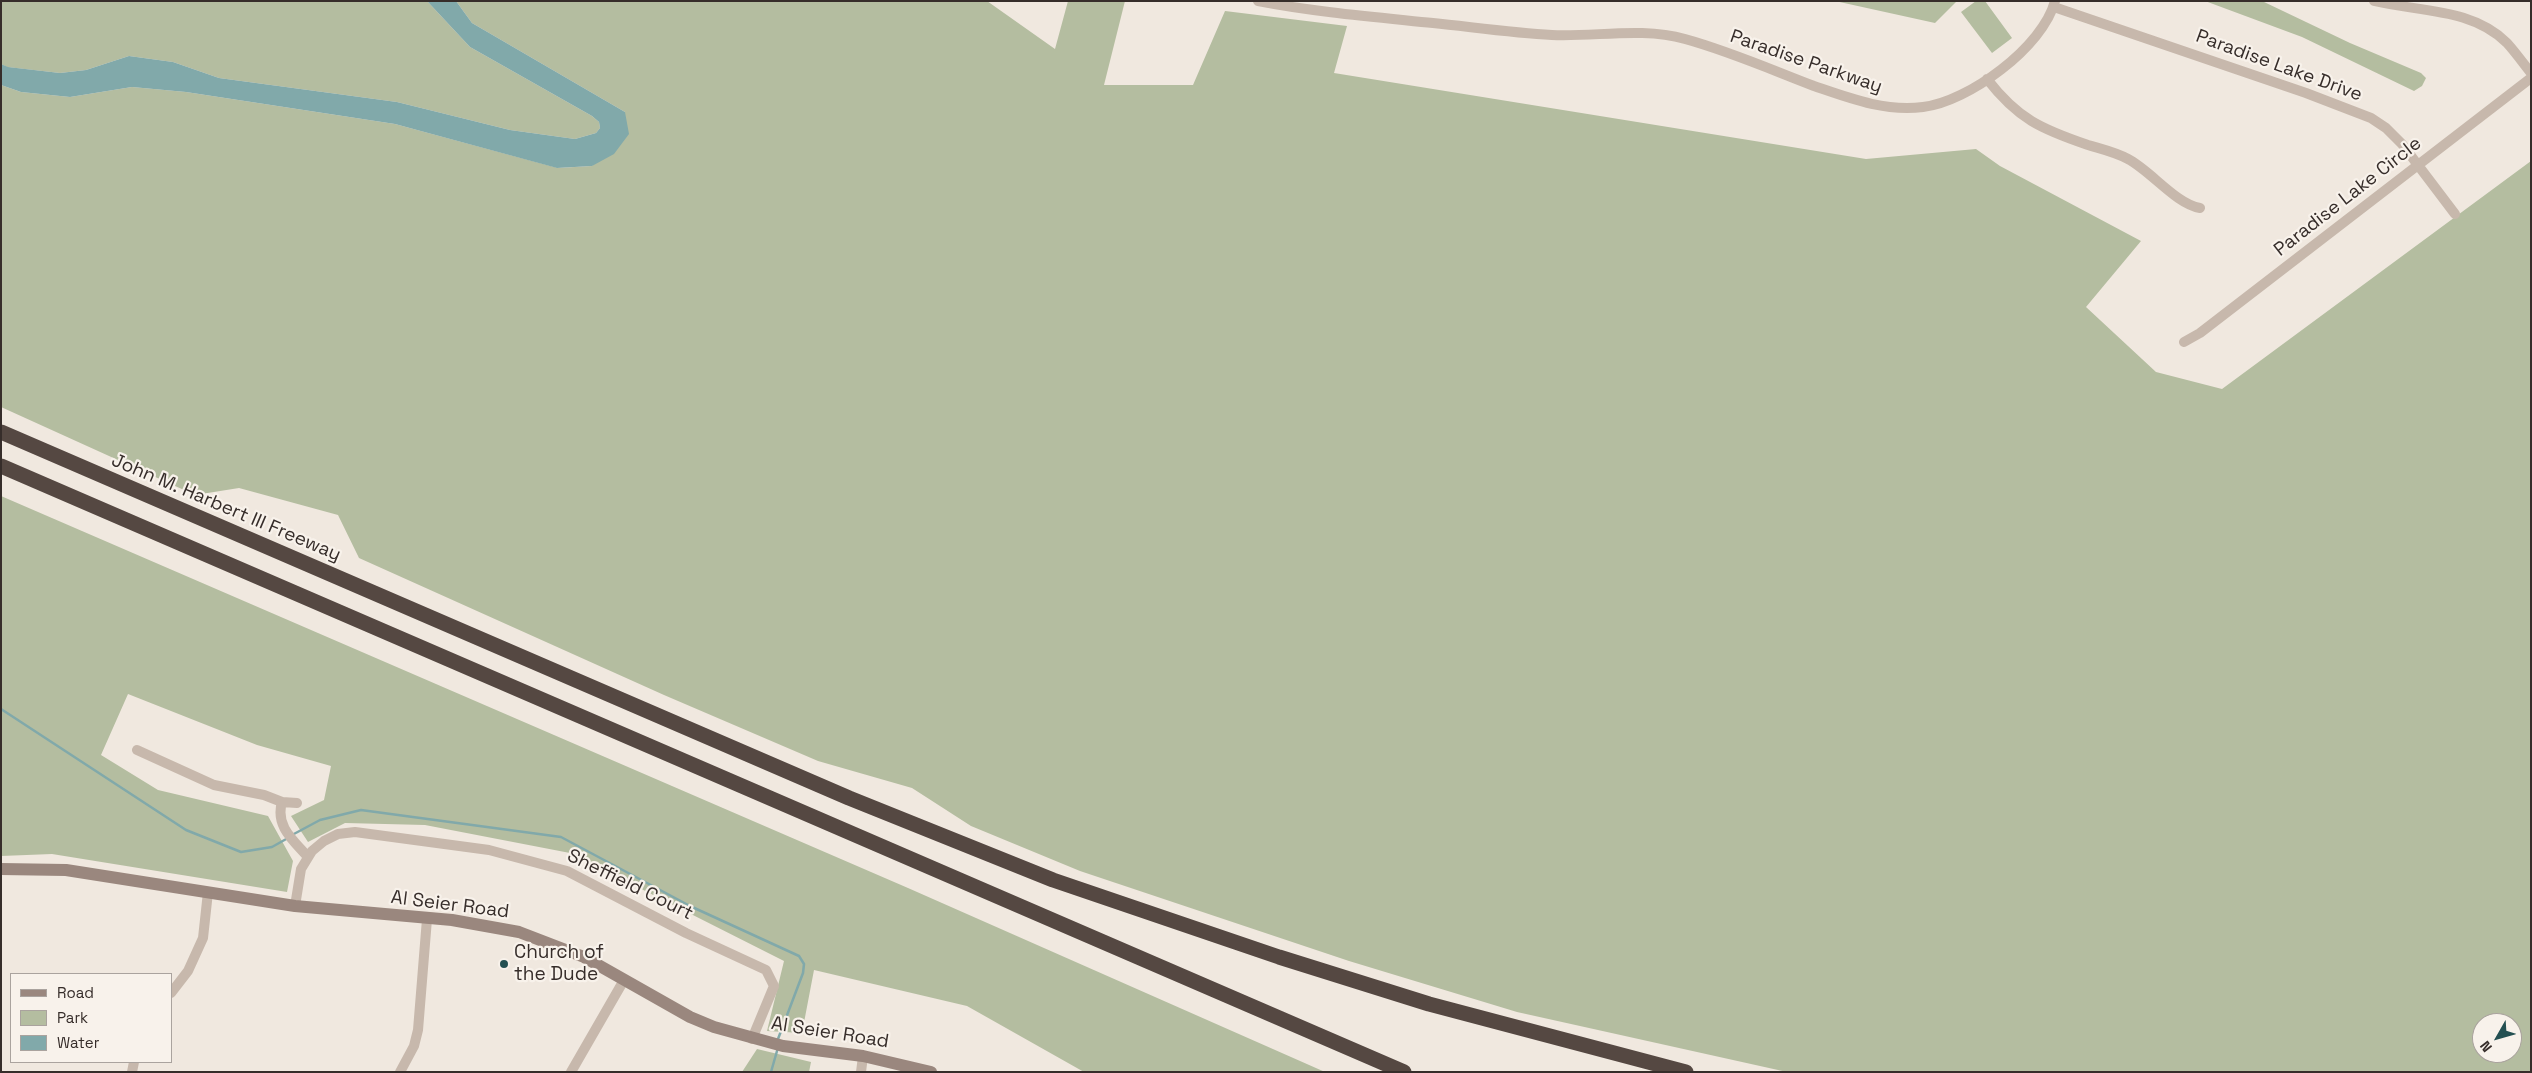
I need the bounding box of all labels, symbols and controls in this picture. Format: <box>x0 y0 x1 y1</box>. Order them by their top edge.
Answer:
street label: Paradise Parkway <box>1727 25 1885 99</box>
street label: Paradise Lake Drive <box>2193 25 2365 107</box>
street label: Paradise Lake Circle <box>2270 132 2426 262</box>
street label: John M. Harbert III Freeway <box>108 449 344 567</box>
street label: Sheffield Court <box>563 845 697 925</box>
street label: Al Seier Road <box>390 886 510 924</box>
place label: Church of the Dude <box>514 942 604 986</box>
marker: Church of the Dude <box>498 958 510 970</box>
legend <box>10 973 172 1063</box>
text: Road <box>57 983 94 1002</box>
text: Park <box>57 1008 88 1027</box>
street label: Al Seier Road <box>769 1012 891 1054</box>
north arrow <box>2472 1013 2522 1063</box>
text: Water <box>57 1033 99 1052</box>
text: N <box>2476 1037 2496 1056</box>

